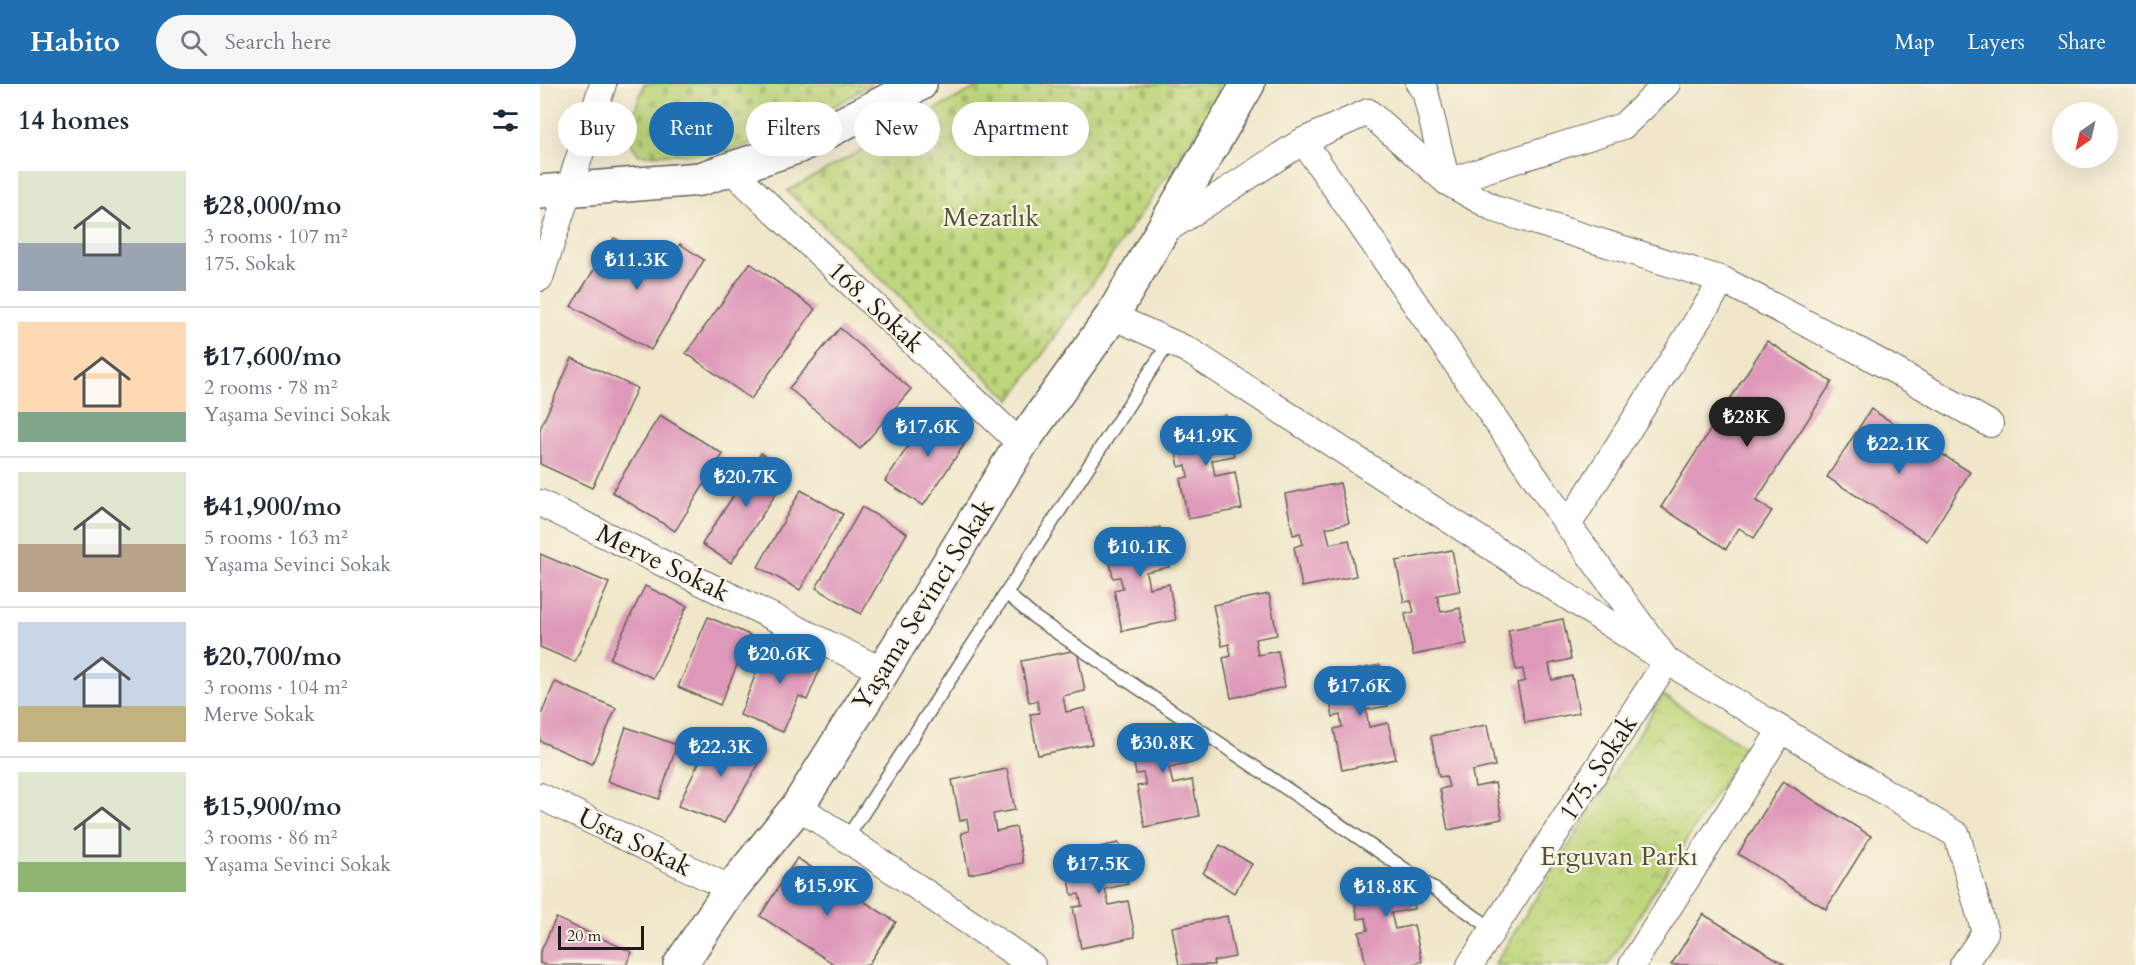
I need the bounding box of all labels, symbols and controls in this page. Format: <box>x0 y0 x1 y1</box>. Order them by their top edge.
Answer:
search box <box>156 15 576 69</box>
text: Habito <box>30 23 120 61</box>
icon: search <box>177 26 210 59</box>
text: Search here <box>225 27 331 57</box>
text: Map <box>1895 28 1935 57</box>
text: Layers <box>1968 28 2025 57</box>
text: Share <box>2058 28 2106 57</box>
chip: Buy <box>558 102 637 156</box>
chip: Rent <box>649 102 734 156</box>
chip: Filters <box>746 102 842 156</box>
chip: New <box>854 102 940 156</box>
chip: Apartment <box>952 102 1089 156</box>
north arrow <box>2052 102 2118 168</box>
map controls <box>2052 102 2118 168</box>
text: 14 homes <box>18 103 129 138</box>
icon: filters <box>489 104 522 137</box>
text: ₺28,000/mo <box>204 188 341 223</box>
icon: home <box>66 195 138 267</box>
park label: Mezarlık <box>943 200 1039 235</box>
text: 3 rooms · 107 m² <box>204 223 348 250</box>
pin: ₺11.3K <box>588 240 686 291</box>
text: ₺11.3K <box>605 246 669 273</box>
text: 175. Sokak <box>204 250 296 277</box>
street label: 168. Sokak <box>820 253 932 361</box>
text: ₺17,600/mo <box>204 339 341 374</box>
icon: home <box>66 346 138 418</box>
text: 2 rooms · 78 m² <box>204 374 337 401</box>
pin: ₺28K <box>1711 397 1783 448</box>
text: Yaşama Sevinci Sokak <box>204 401 391 428</box>
text: ₺28K <box>1723 403 1771 430</box>
pin: ₺17.6K <box>879 407 977 458</box>
text: ₺17.6K <box>896 413 960 440</box>
pin: ₺41.9K <box>1157 416 1255 467</box>
text: ₺41.9K <box>1174 422 1238 449</box>
pin: ₺22.1K <box>1850 424 1948 475</box>
text: ₺22.1K <box>1867 430 1931 457</box>
pin: ₺20.7K <box>697 457 795 508</box>
text: ₺20.7K <box>714 463 778 490</box>
text: ₺41,900/mo <box>204 489 341 524</box>
street label: Yaşama Sevinci Sokak <box>844 493 1002 717</box>
icon: home <box>66 496 138 568</box>
street label: Merve Sokak <box>591 516 735 610</box>
text: 5 rooms · 163 m² <box>204 524 348 551</box>
pin: ₺10.1K <box>1091 527 1189 578</box>
text: ₺10.1K <box>1108 533 1172 560</box>
text: Yaşama Sevinci Sokak <box>204 551 391 578</box>
pin: ₺20.6K <box>731 634 829 685</box>
text: ₺20,700/mo <box>204 639 341 674</box>
text: ₺20.6K <box>748 640 812 667</box>
icon: home <box>66 646 138 718</box>
pin: ₺17.6K <box>1311 666 1409 717</box>
text: ₺17.6K <box>1328 672 1392 699</box>
text: 3 rooms · 104 m² <box>204 674 348 701</box>
text: Merve Sokak <box>204 701 315 728</box>
street label: 175. Sokak <box>1551 708 1645 828</box>
pin: ₺30.8K <box>1114 723 1212 774</box>
pin: ₺22.3K <box>672 727 770 778</box>
text: ₺30.8K <box>1131 729 1195 756</box>
text: ₺22.3K <box>689 733 753 760</box>
text: ₺15,900/mo <box>204 789 341 824</box>
icon: home <box>66 796 138 868</box>
street label: Usta Sokak <box>572 799 698 885</box>
text: 3 rooms · 86 m² <box>204 824 337 851</box>
park label: Erguvan Parkı <box>1540 839 1698 874</box>
pin: ₺17.5K <box>1050 844 1148 895</box>
text: ₺17.5K <box>1067 850 1131 877</box>
text: Yaşama Sevinci Sokak <box>204 851 391 878</box>
pin: ₺15.9K <box>778 866 876 917</box>
pin: ₺18.8K <box>1337 867 1435 918</box>
text: ₺15.9K <box>795 872 859 899</box>
text: ₺18.8K <box>1354 873 1418 900</box>
scale bar <box>558 923 644 950</box>
text: 20 m <box>567 925 601 947</box>

